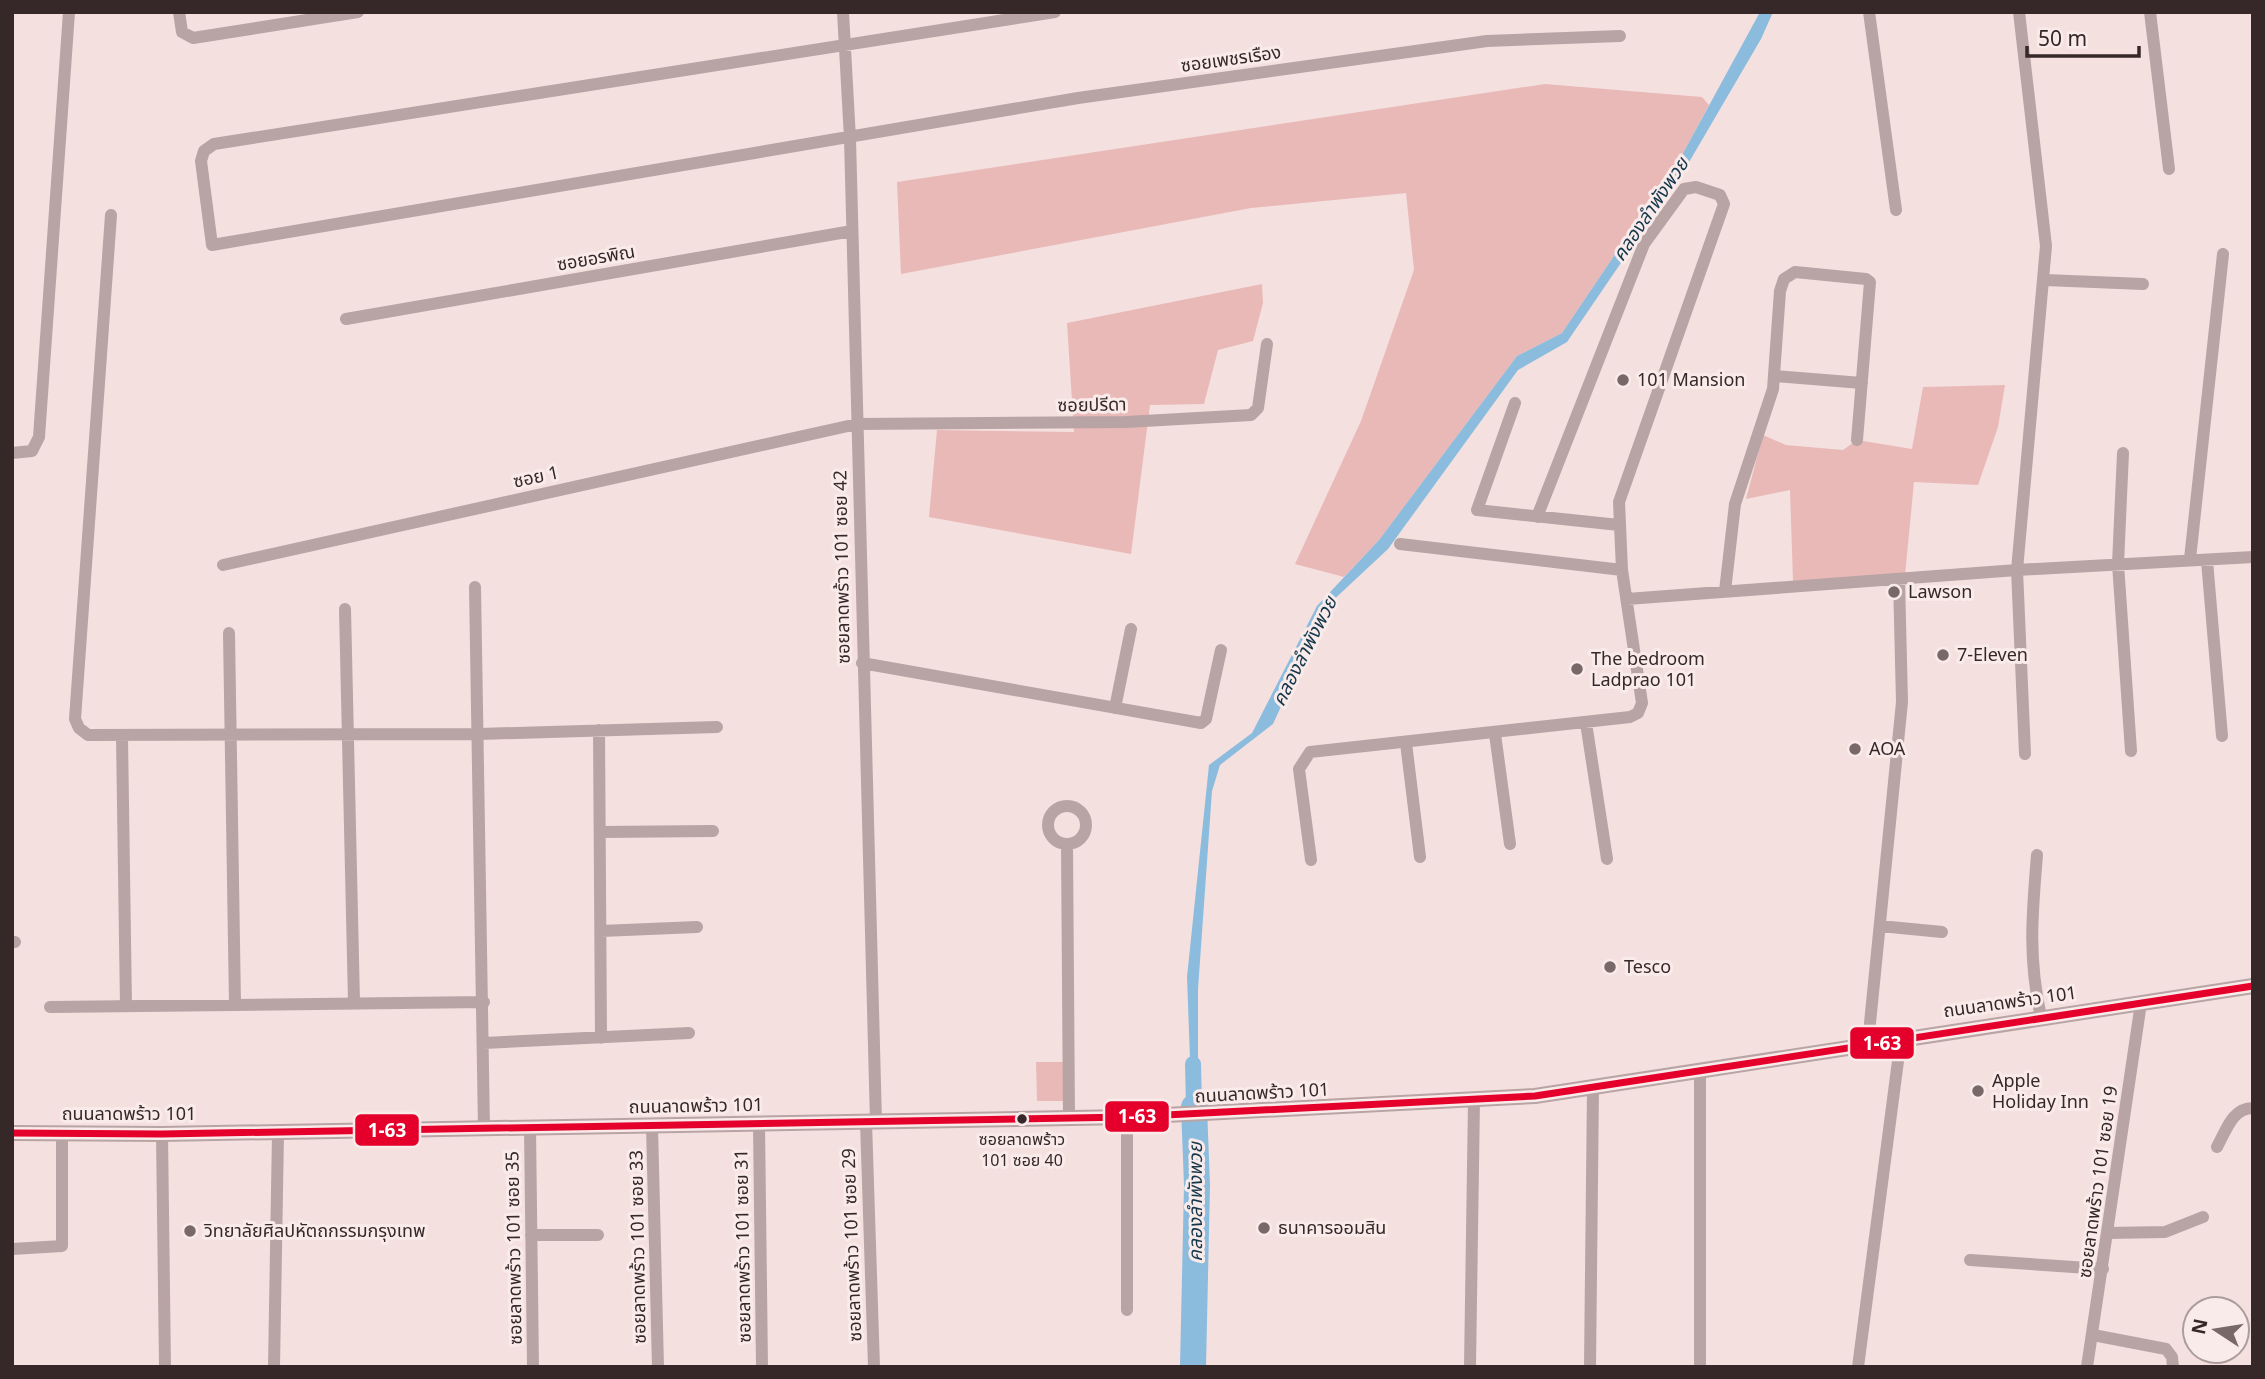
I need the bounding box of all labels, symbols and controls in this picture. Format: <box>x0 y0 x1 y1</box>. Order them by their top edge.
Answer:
scale bar <box>2027 14 2139 58</box>
text: 50 m <box>2038 24 2087 52</box>
street label: ซอยเพชรเรือง <box>1179 39 1283 77</box>
water label: คลองลำพังพวย <box>1606 151 1695 266</box>
street label: ซอยอรพิณ <box>555 238 637 276</box>
place label: 101 Mansion <box>1637 367 1745 391</box>
marker: 101 Mansion <box>1615 372 1631 388</box>
street label: ซอยปรีดา <box>1057 391 1127 417</box>
street label: ซอย 1 <box>511 460 561 493</box>
street label: ซอยลาดพร้าว 101 ซอย 42 <box>827 470 855 664</box>
place label: Lawson <box>1908 579 1972 603</box>
marker: Lawson <box>1886 584 1902 600</box>
water label: คลองลำพังพวย <box>1265 590 1343 710</box>
place label: 7-Eleven <box>1957 642 2028 666</box>
place label: The bedroom Ladprao 101 <box>1591 646 1705 691</box>
marker: 7-Eleven <box>1935 647 1951 663</box>
marker: The bedroom Ladprao 101 <box>1569 661 1585 677</box>
place label: AOA <box>1869 736 1906 760</box>
marker: AOA <box>1847 741 1863 757</box>
place label: Tesco <box>1624 954 1671 978</box>
marker: Tesco <box>1602 959 1618 975</box>
street label: ถนนลาดพร้าว 101 <box>1942 980 2078 1022</box>
line badge: 1-63 <box>1849 1026 1915 1060</box>
text: 1-63 <box>1863 1030 1901 1056</box>
place label: Apple Holiday Inn <box>1992 1068 2089 1113</box>
street label: ถนนลาดพร้าว 101 <box>1194 1076 1330 1108</box>
marker: Apple Holiday Inn <box>1970 1083 1986 1099</box>
street label: ซอยลาดพร้าว 101 ซอย 19 <box>2072 1084 2122 1279</box>
street label: ถนนลาดพร้าว 101 <box>628 1092 763 1118</box>
line badge: 1-63 <box>1104 1100 1170 1133</box>
street label: ถนนลาดพร้าว 101 <box>62 1101 196 1125</box>
text: 1-63 <box>1118 1103 1156 1129</box>
marker: ซอยลาดพร้าว 101 ซอย 40 <box>1015 1112 1029 1126</box>
line badge: 1-63 <box>354 1113 420 1147</box>
text: 1-63 <box>368 1117 406 1143</box>
place label: ซอยลาดพร้าว 101 ซอย 40 <box>979 1128 1065 1171</box>
water label: คลองลำพังพวย <box>1182 1141 1208 1262</box>
street label: ซอยลาดพร้าว 101 ซอย 29 <box>836 1148 866 1342</box>
street label: ซอยลาดพร้าว 101 ซอย 31 <box>728 1149 756 1343</box>
street label: ซอยลาดพร้าว 101 ซอย 33 <box>623 1150 651 1344</box>
street label: ซอยลาดพร้าว 101 ซอย 35 <box>499 1151 527 1345</box>
place label: ธนาคารออมสิน <box>1278 1215 1386 1239</box>
place label: วิทยาลัยศิลปหัตถกรรมกรุงเทพ <box>203 1218 426 1242</box>
marker: ธนาคารออมสิน <box>1256 1220 1272 1236</box>
marker: วิทยาลัยศิลปหัตถกรรมกรุงเทพ <box>182 1223 198 1239</box>
north arrow <box>2181 1295 2251 1365</box>
text: N <box>2185 1316 2214 1337</box>

